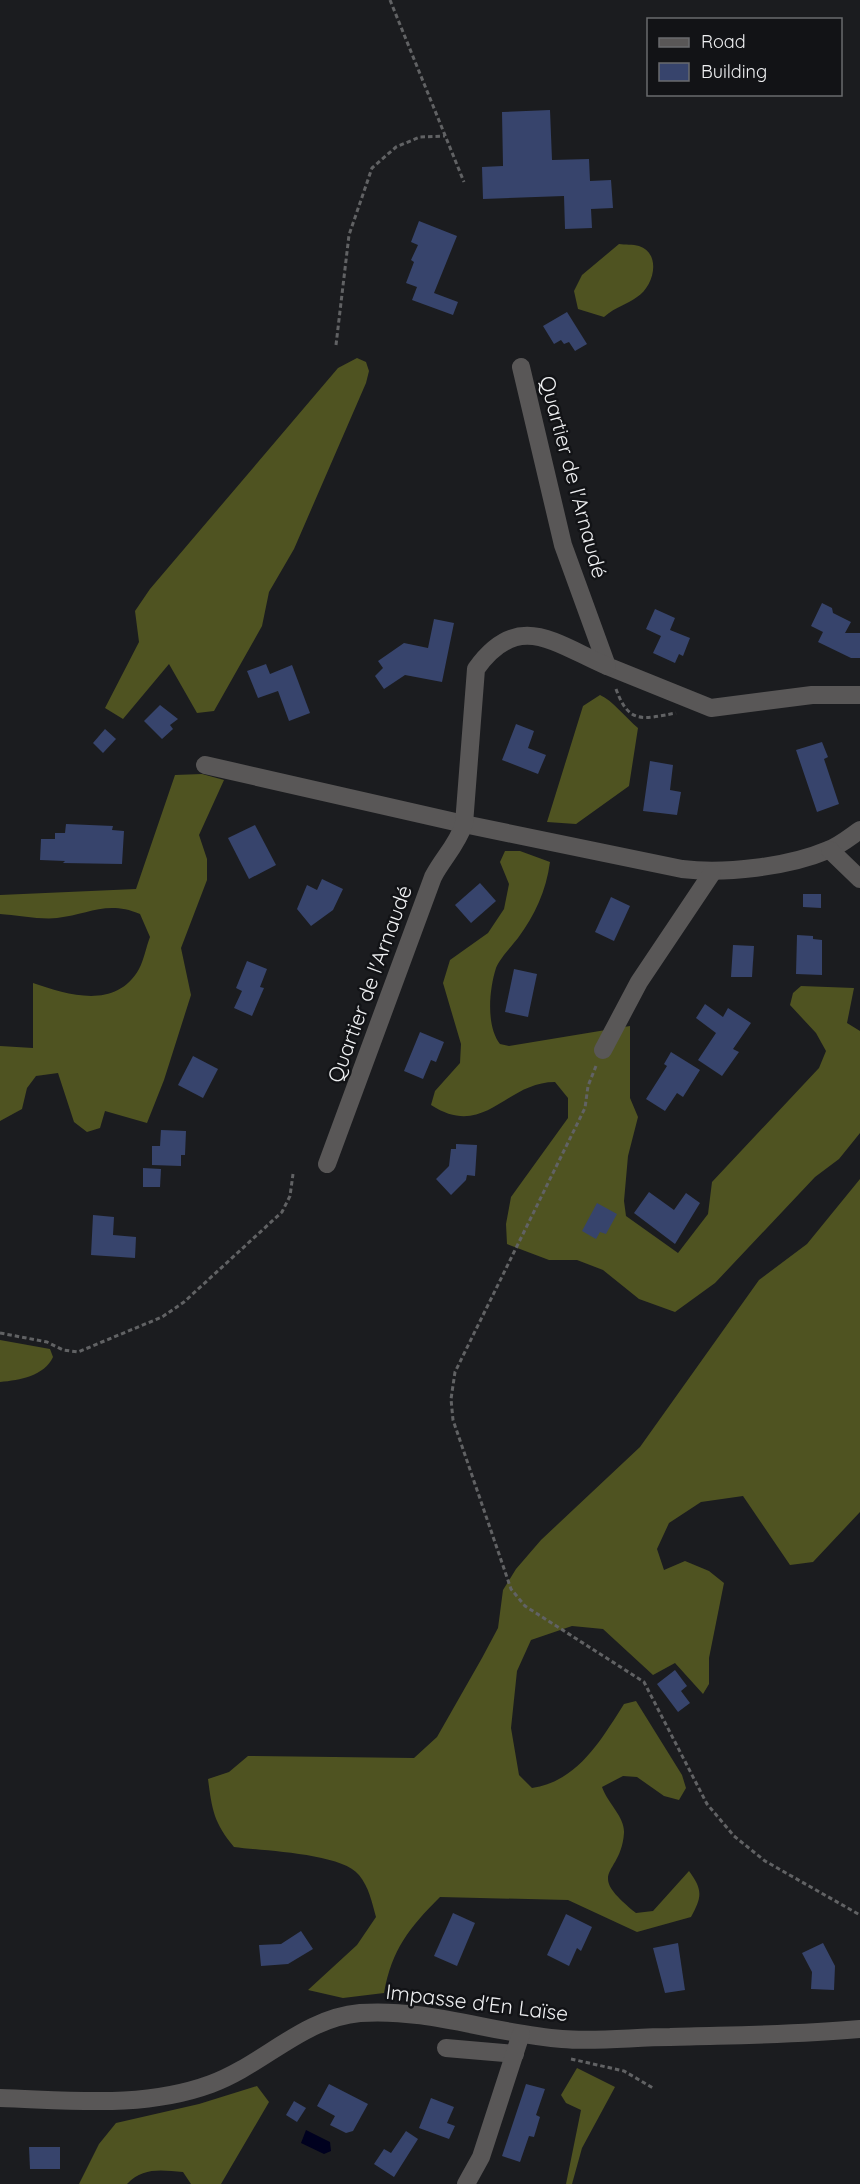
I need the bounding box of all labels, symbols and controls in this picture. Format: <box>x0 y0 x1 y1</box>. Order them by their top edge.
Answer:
legend <box>647 18 842 96</box>
text: Road <box>701 30 746 53</box>
text: Building <box>701 60 767 83</box>
street label: Quartier de l'Arnaudé <box>534 373 613 581</box>
street label: Quartier de l'Arnaudé <box>321 881 417 1086</box>
street label: Impasse d'En Laïse <box>384 1978 570 2026</box>

